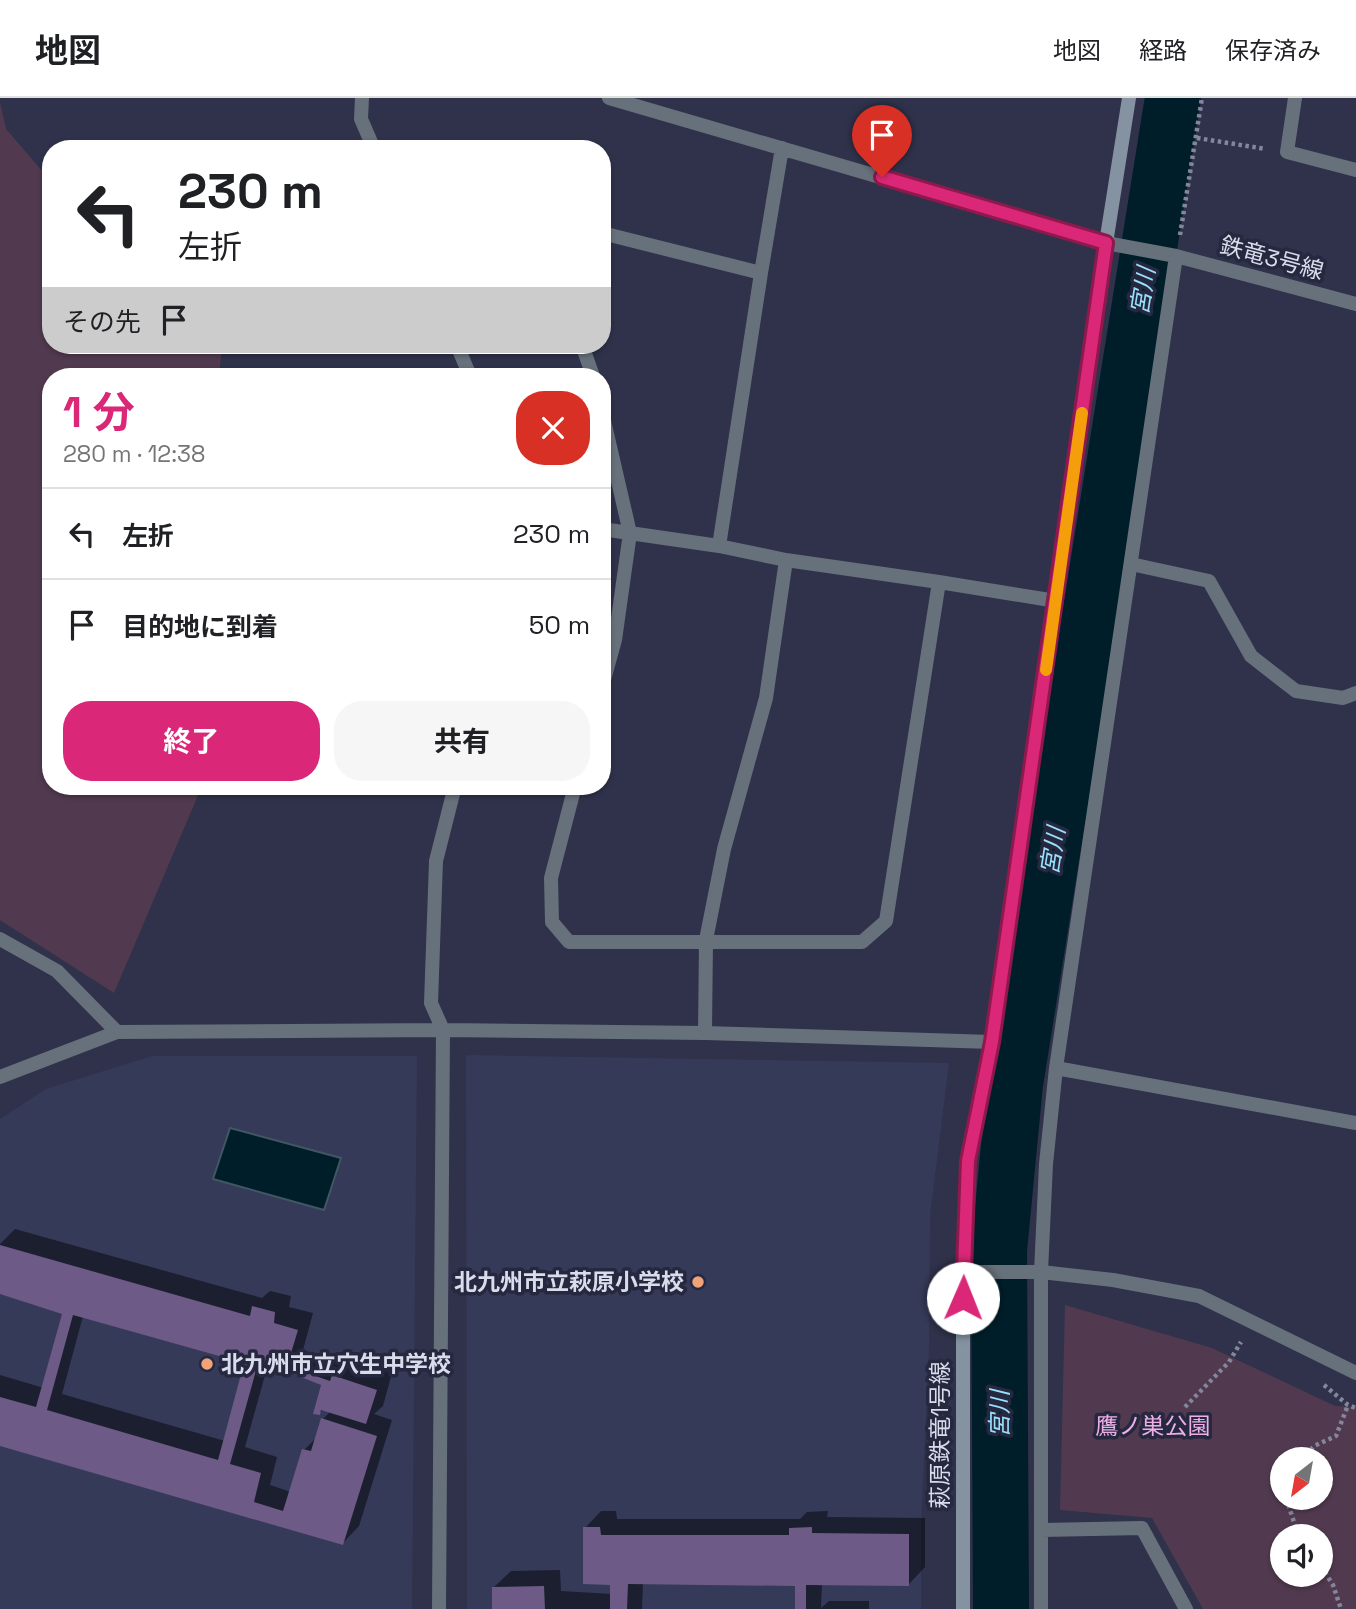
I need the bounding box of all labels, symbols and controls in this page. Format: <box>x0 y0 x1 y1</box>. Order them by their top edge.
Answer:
text: 地図 <box>35 30 101 72</box>
text: 地図 <box>1053 35 1101 66</box>
text: 経路 <box>1139 35 1187 66</box>
text: 保存済み <box>1225 35 1321 66</box>
pin <box>852 105 912 177</box>
icon: arrive <box>863 116 901 154</box>
text: 230 m <box>178 160 323 222</box>
icon: left <box>63 168 154 259</box>
text: 左折 <box>178 227 242 267</box>
street label: 鉄竜3号線 <box>1217 230 1327 286</box>
water label: 宮川 <box>1123 262 1162 317</box>
icon: arrive <box>155 301 193 339</box>
text: その先 <box>63 305 141 339</box>
text: 1 分 <box>63 386 135 439</box>
button: close <box>516 391 590 465</box>
text: 280 m · 12:38 <box>63 439 205 469</box>
icon: left <box>63 515 101 553</box>
text: 230 m <box>513 517 590 551</box>
text: 左折 <box>122 519 174 553</box>
icon: arrive <box>63 606 101 644</box>
text: 50 m <box>529 608 590 642</box>
text: 目的地に到着 <box>122 610 278 644</box>
button: 終了 <box>63 701 320 781</box>
button: 共有 <box>334 701 590 781</box>
water label: 宮川 <box>1033 822 1072 877</box>
position arrow <box>926 1261 1000 1335</box>
place label: 北九州市立萩原小学校 <box>454 1267 684 1297</box>
marker: 北九州市立萩原小学校 <box>690 1274 706 1290</box>
place label: 北九州市立穴生中学校 <box>221 1349 451 1379</box>
marker: 北九州市立穴生中学校 <box>199 1356 215 1372</box>
street label: 萩原鉄竜1号線 <box>925 1361 955 1509</box>
water label: 宮川 <box>984 1387 1015 1438</box>
park label: 鷹ノ巣公園 <box>1096 1411 1211 1441</box>
north arrow <box>1270 1447 1334 1510</box>
map controls <box>1270 1447 1333 1587</box>
button: sound <box>1270 1524 1333 1587</box>

